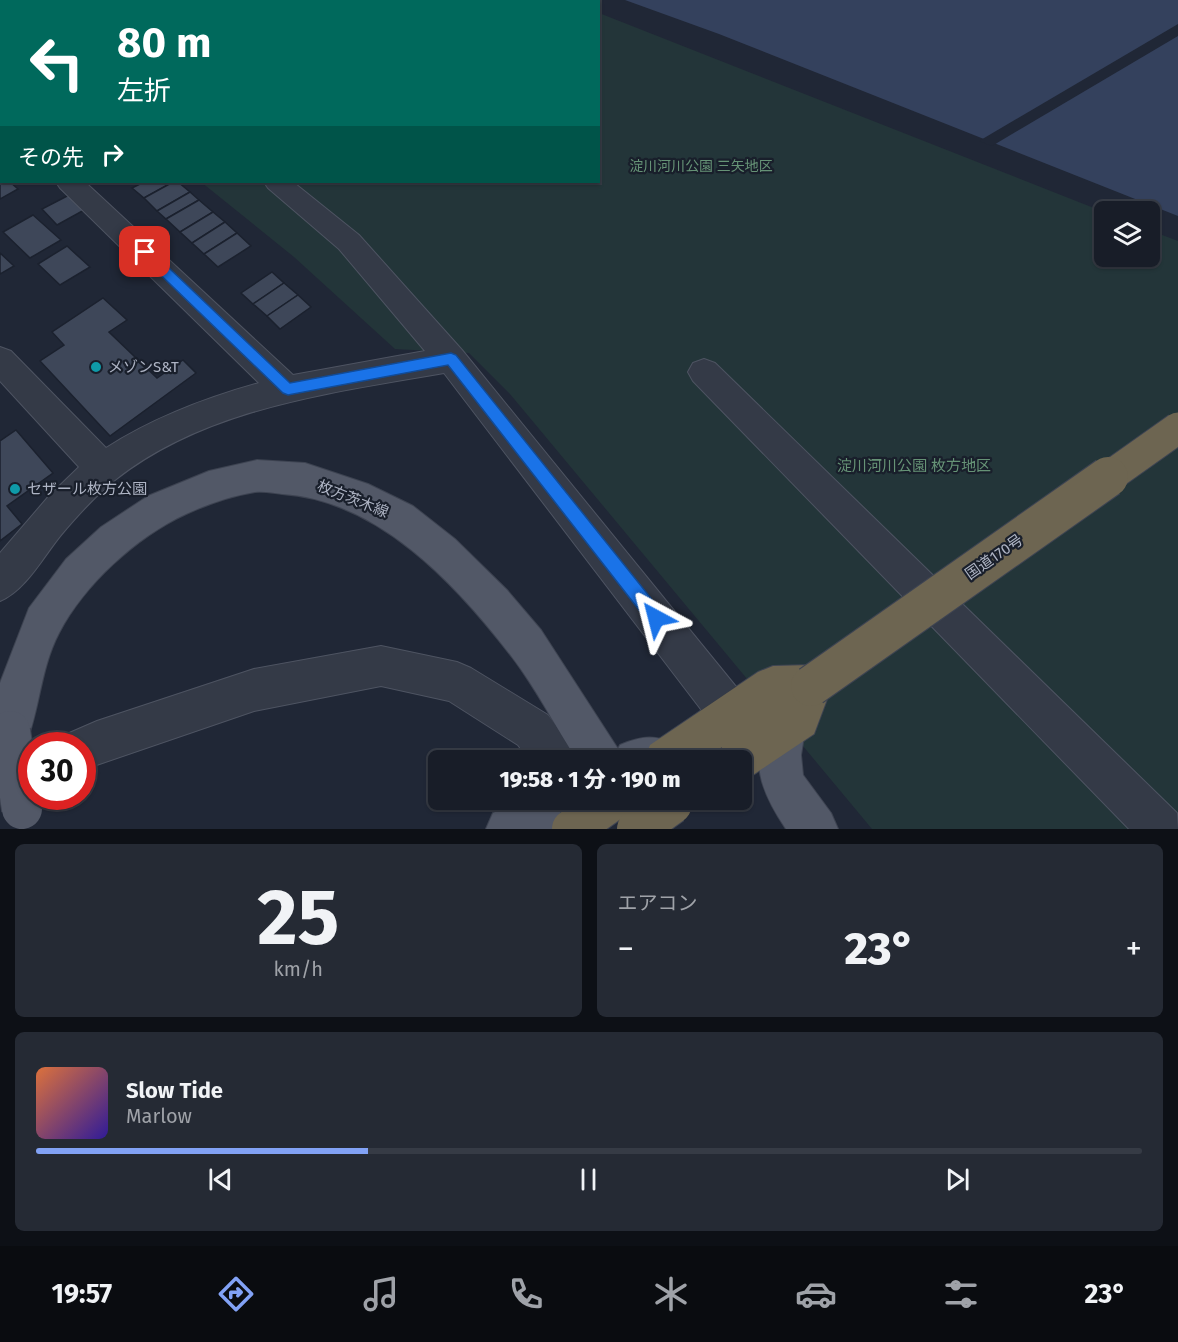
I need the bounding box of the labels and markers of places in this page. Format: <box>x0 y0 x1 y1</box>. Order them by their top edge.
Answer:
pin <box>119 226 170 277</box>
place label: メゾンS&T <box>108 358 179 376</box>
marker: メゾンS&T <box>89 360 103 374</box>
place label: セザール枚方公園 <box>27 480 147 498</box>
marker: セザール枚方公園 <box>8 482 22 496</box>

